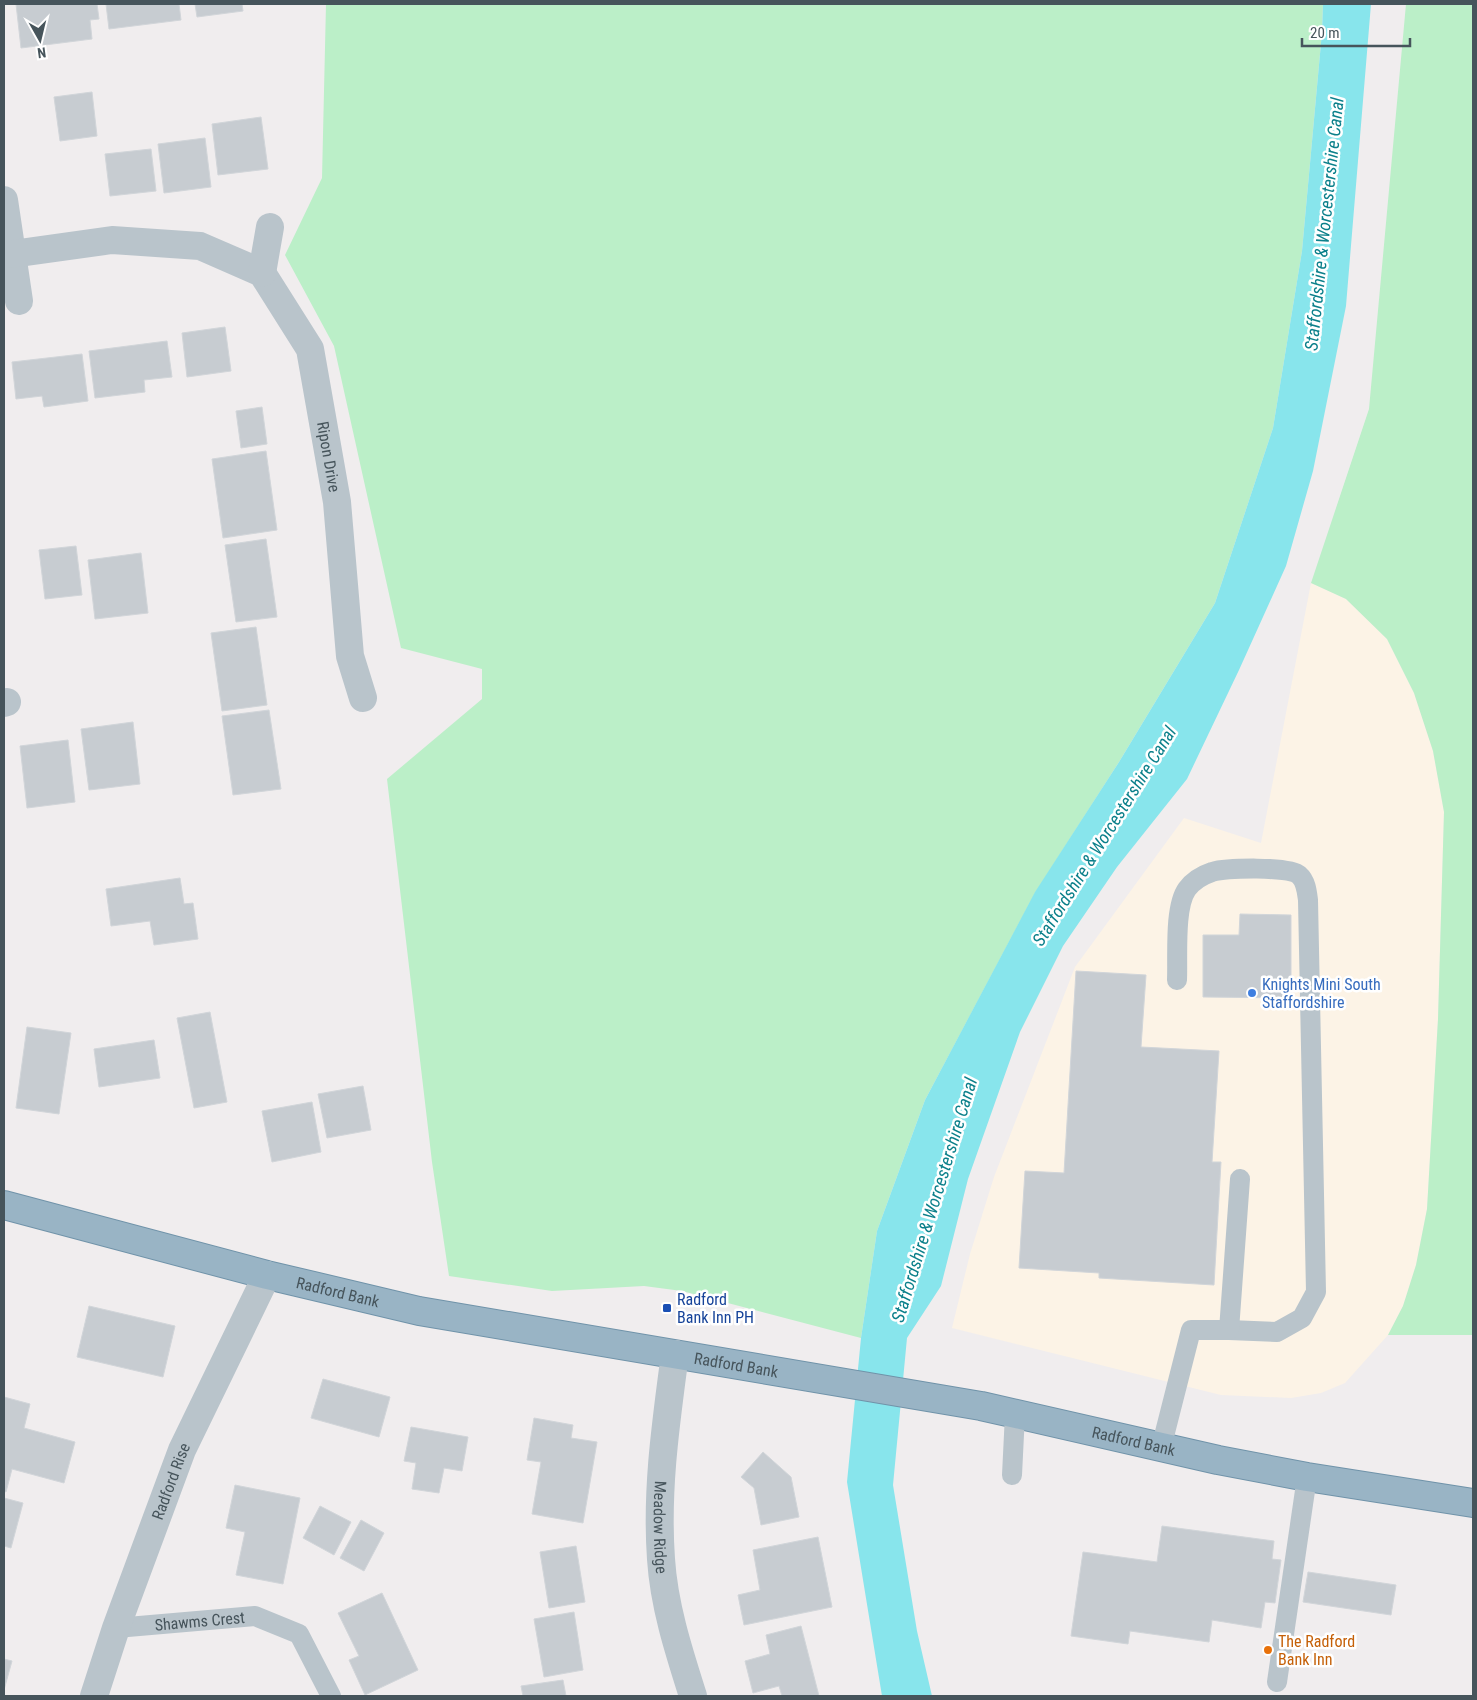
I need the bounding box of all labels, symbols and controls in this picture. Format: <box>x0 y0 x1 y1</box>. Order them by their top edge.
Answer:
north arrow <box>15 15 65 65</box>
scale bar <box>1302 15 1410 47</box>
text: 20 m <box>1310 24 1340 42</box>
text: N <box>36 44 47 61</box>
water label: Staffordshire & Worcestershire Canal <box>1300 95 1348 352</box>
street label: Ripon Drive <box>313 420 345 493</box>
water label: Staffordshire & Worcestershire Canal <box>1028 722 1181 949</box>
place label: Knights Mini South Staffordshire <box>1262 975 1381 1012</box>
marker: Knights Mini South Staffordshire <box>1246 987 1258 999</box>
water label: Staffordshire & Worcestershire Canal <box>887 1074 982 1325</box>
street label: Radford Bank <box>294 1273 382 1311</box>
place label: Radford Bank Inn PH <box>677 1290 754 1327</box>
marker: Radford Bank Inn PH <box>661 1302 673 1314</box>
street label: Radford Bank <box>693 1348 780 1381</box>
street label: Radford Bank <box>1090 1422 1178 1460</box>
street label: Radford Rise <box>148 1440 194 1522</box>
street label: Meadow Ridge <box>650 1480 672 1574</box>
street label: Shawms Crest <box>154 1607 246 1634</box>
place label: The Radford Bank Inn <box>1278 1632 1355 1669</box>
marker: The Radford Bank Inn <box>1262 1644 1274 1656</box>

